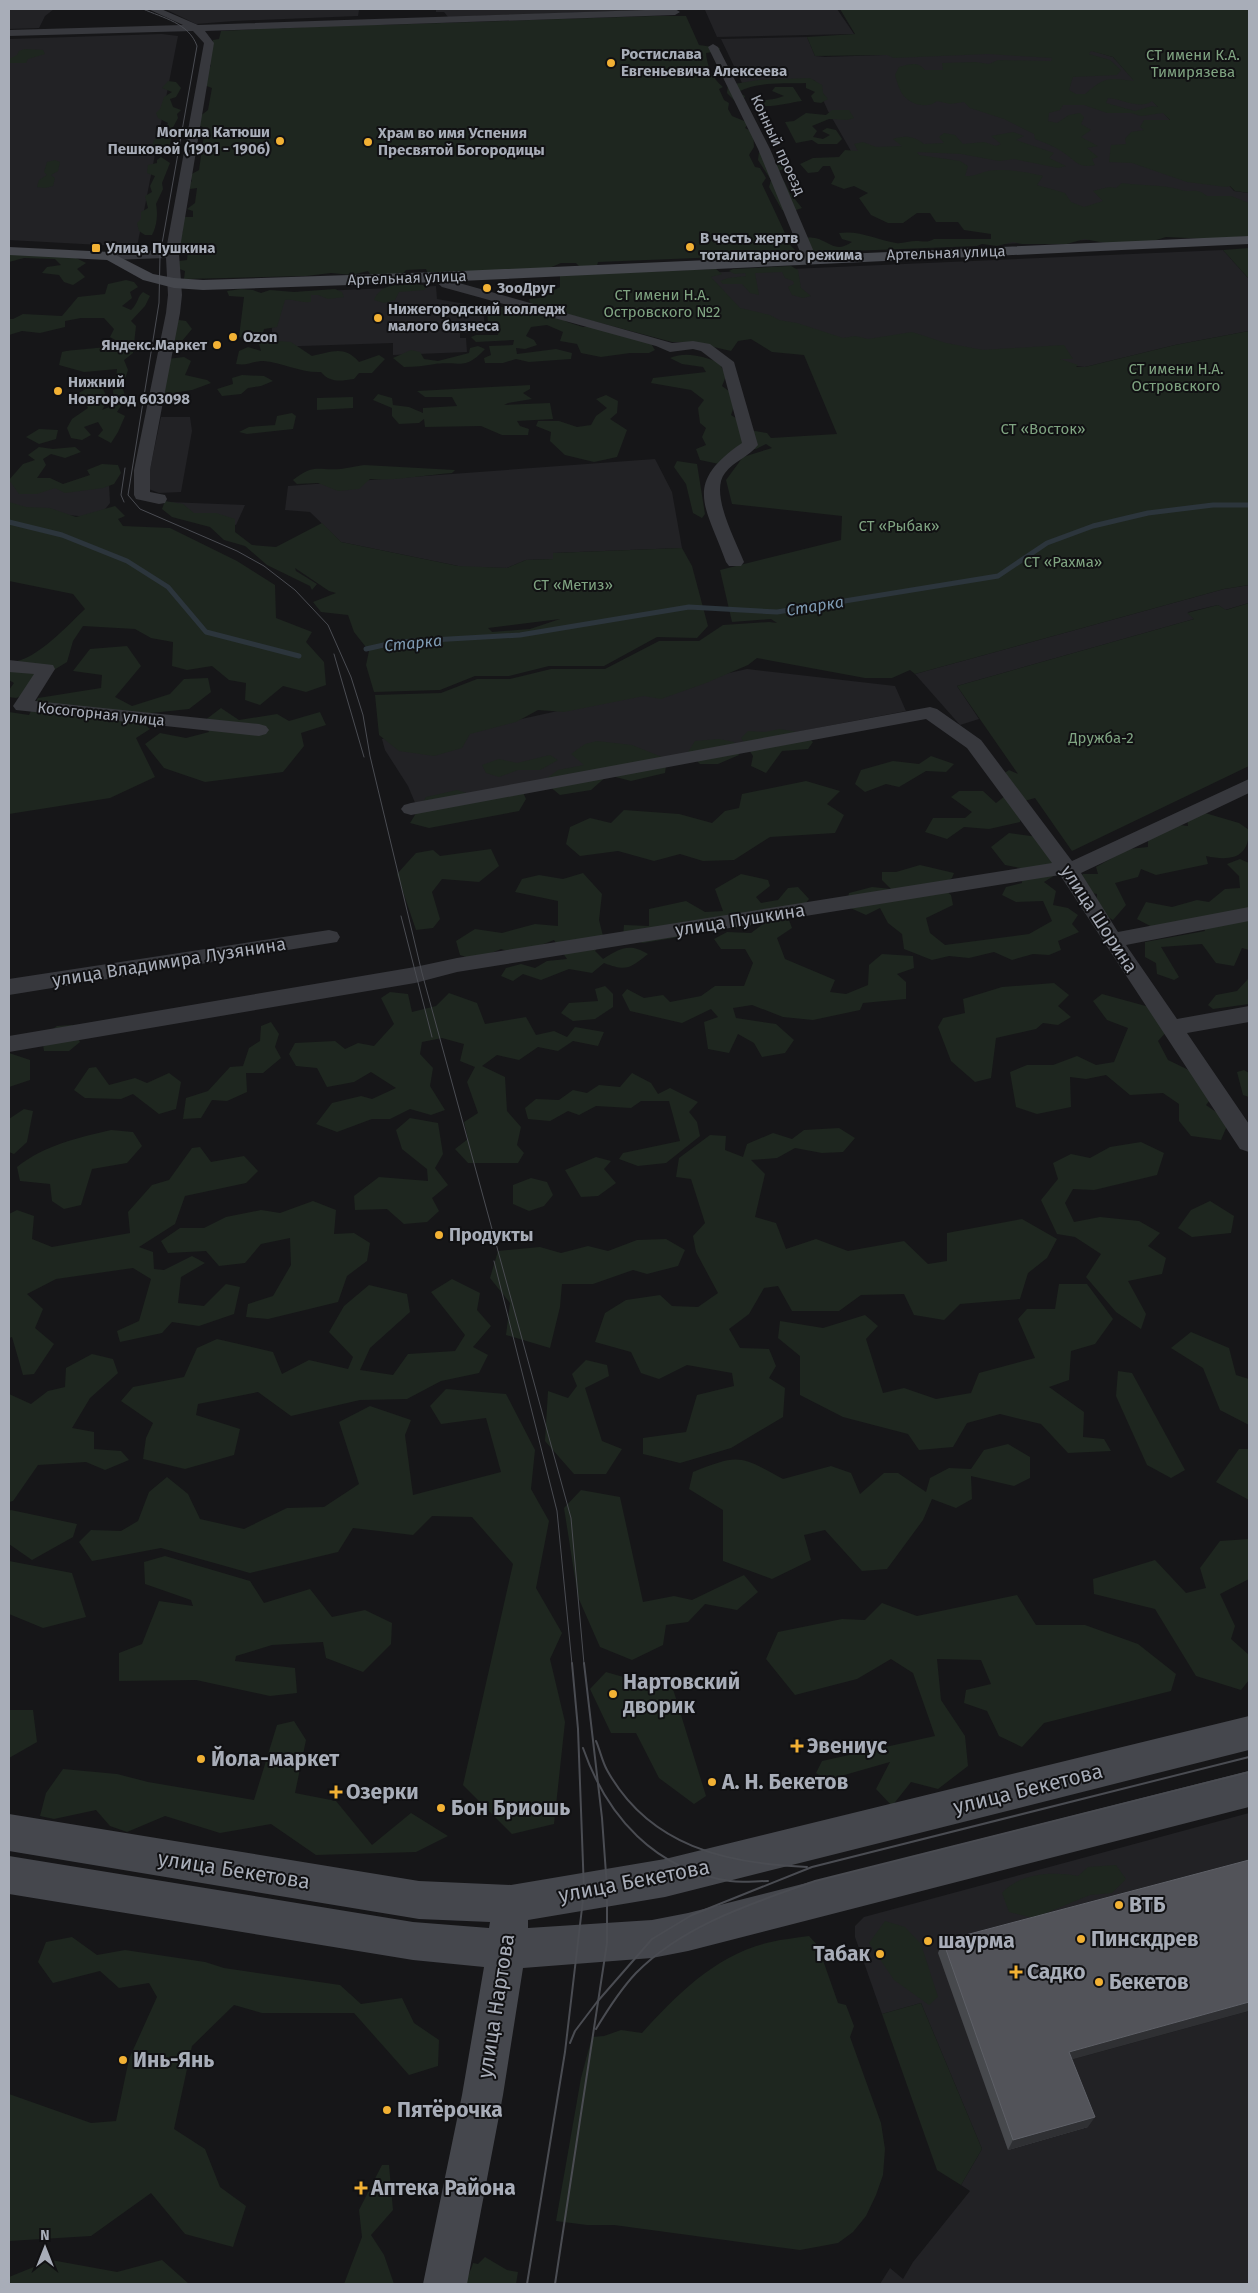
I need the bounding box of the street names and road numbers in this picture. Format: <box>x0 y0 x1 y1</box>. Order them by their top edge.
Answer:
street label: Конный проезд <box>747 92 809 198</box>
street label: Артельная улица <box>886 242 1006 264</box>
street label: Артельная улица <box>347 267 467 289</box>
street label: Косогорная улица <box>36 698 166 730</box>
street label: улица Шорина <box>1056 861 1142 977</box>
street label: улица Пушкина <box>674 899 806 941</box>
street label: улица Владимира Лузянина <box>51 933 287 991</box>
street label: улица Бекетова <box>950 1758 1106 1820</box>
street label: улица Бекетова <box>156 1845 312 1895</box>
street label: улица Бекетова <box>556 1854 712 1908</box>
street label: улица Нартова <box>472 1932 520 2080</box>

